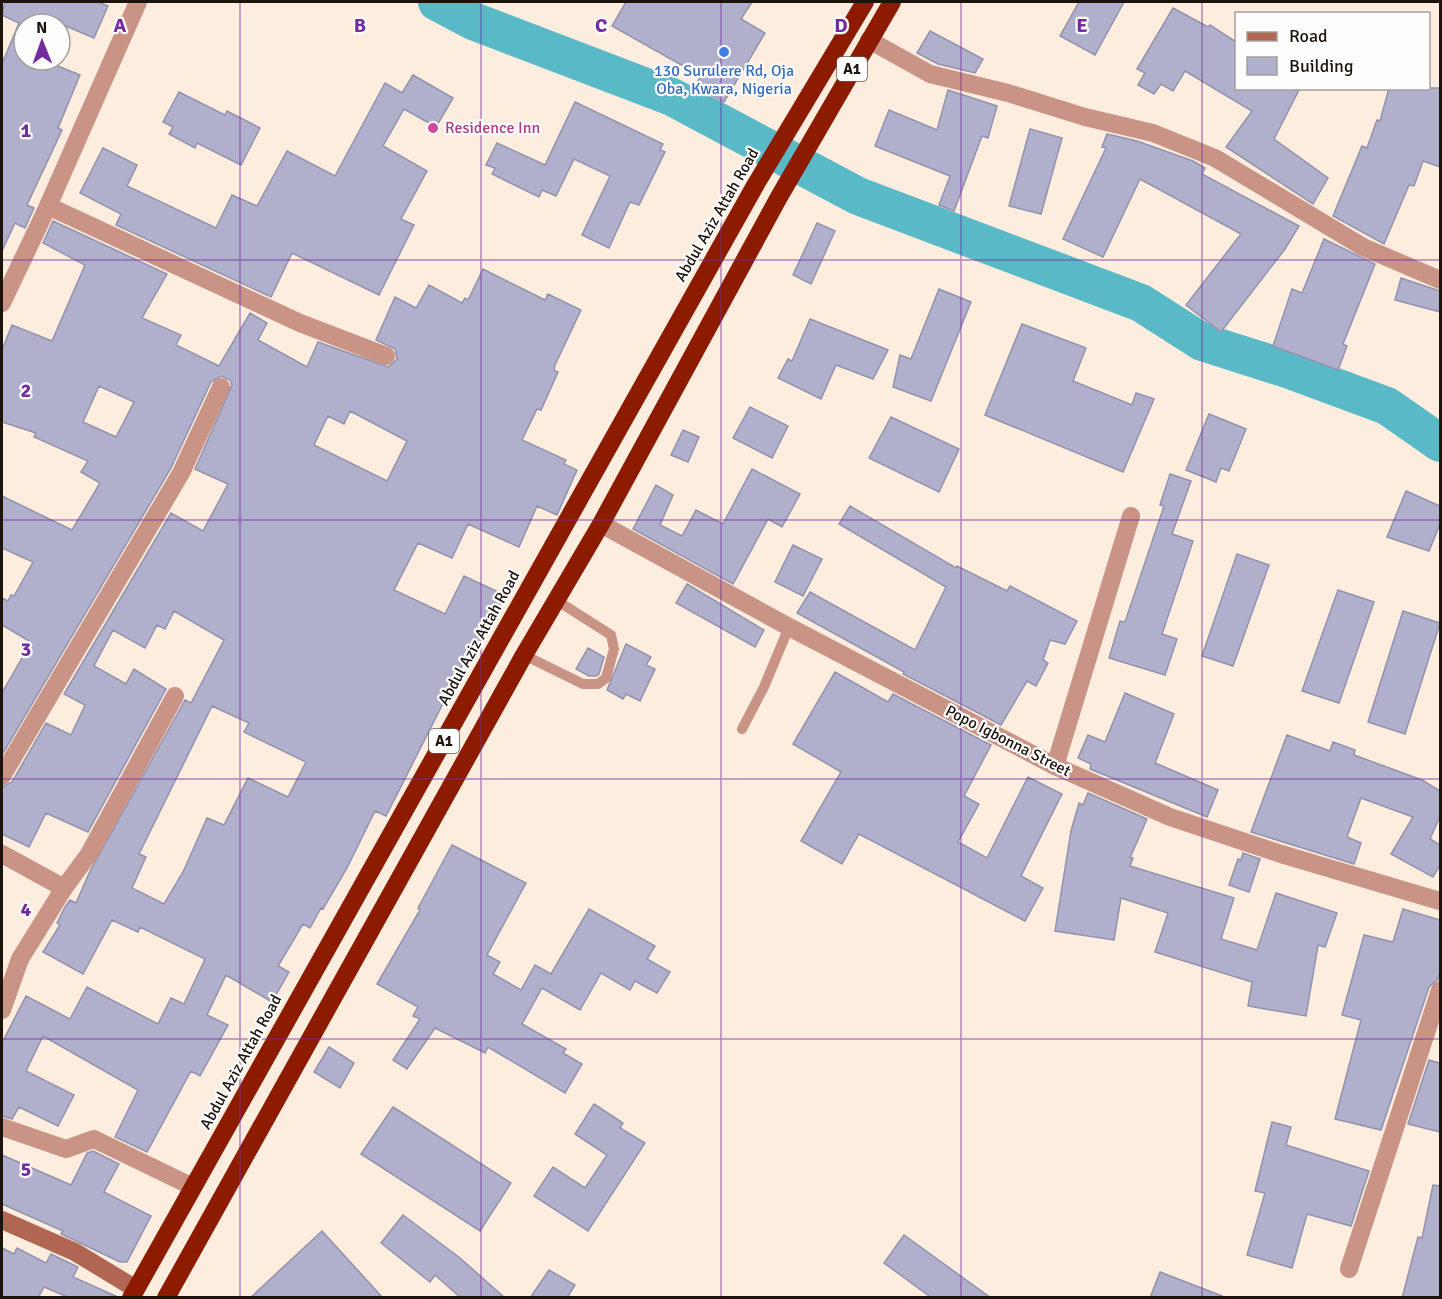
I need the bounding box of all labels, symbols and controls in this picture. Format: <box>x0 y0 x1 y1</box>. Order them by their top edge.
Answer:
north arrow <box>12 12 72 72</box>
legend <box>1235 12 1430 90</box>
text: A <box>114 13 127 38</box>
text: B <box>354 13 366 38</box>
text: C <box>595 13 607 38</box>
text: D <box>834 13 848 38</box>
text: E <box>1076 13 1088 38</box>
text: N <box>36 18 47 38</box>
text: Road <box>1289 25 1328 47</box>
marker: 130 Surulere Rd, Oja Oba, Kwara, Nigeria <box>717 45 731 59</box>
text: Building <box>1289 55 1353 77</box>
road number: A1 <box>837 57 867 81</box>
place label: 130 Surulere Rd, Oja Oba, Kwara, Nigeria <box>654 61 794 99</box>
text: 1 <box>21 118 32 143</box>
place label: Residence Inn <box>445 118 540 138</box>
marker: Residence Inn <box>426 121 440 135</box>
street label: Abdul Aziz Attah Road <box>671 145 763 285</box>
text: 2 <box>21 378 31 403</box>
street label: Abdul Aziz Attah Road <box>434 567 524 709</box>
text: 3 <box>21 637 31 662</box>
street label: Popo Igbonna Street <box>942 701 1074 781</box>
road number: A1 <box>429 729 459 753</box>
text: 4 <box>21 897 32 922</box>
street label: Abdul Aziz Attah Road <box>196 991 286 1133</box>
text: 5 <box>21 1157 31 1182</box>

